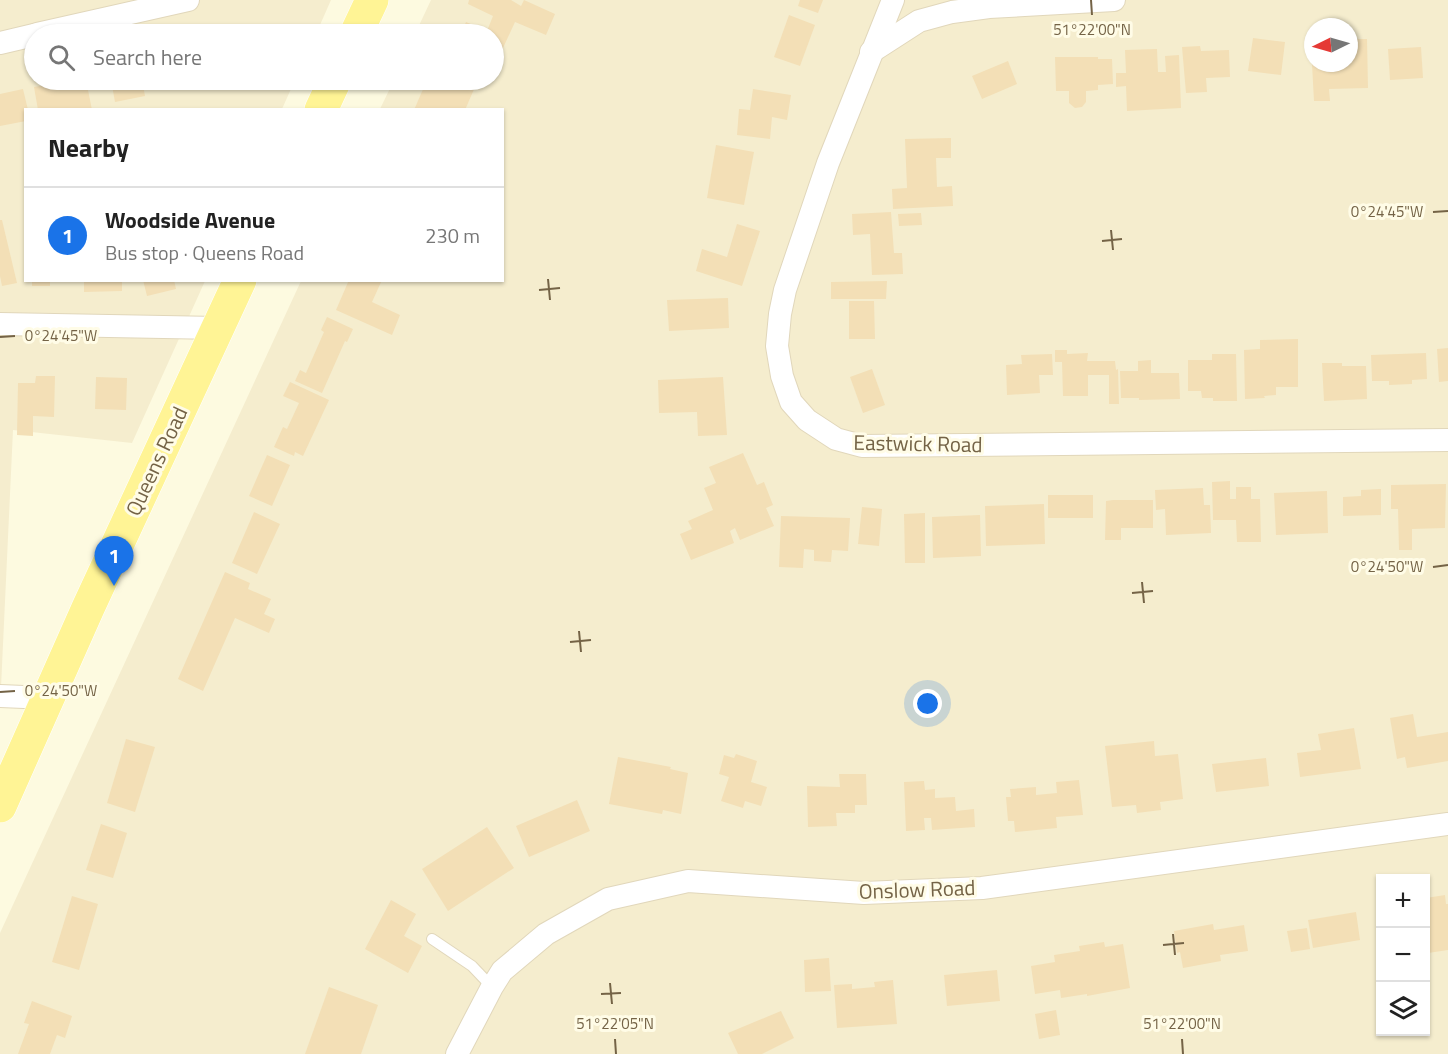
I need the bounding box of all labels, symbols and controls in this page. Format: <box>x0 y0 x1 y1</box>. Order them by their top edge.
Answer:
text: 51°22'00"N <box>1053 18 1131 41</box>
north arrow <box>1304 18 1358 72</box>
search box <box>24 24 504 90</box>
text: Search here <box>93 40 202 74</box>
icon: search <box>45 41 78 74</box>
text: Nearby <box>48 128 129 167</box>
text: 0°24'45"W <box>1351 200 1423 223</box>
text: Woodside Avenue <box>105 203 275 237</box>
text: 1 <box>62 220 73 251</box>
text: 230 m <box>425 220 480 251</box>
text: Bus stop · Queens Road <box>105 237 304 268</box>
text: 0°24'45"W <box>25 324 97 347</box>
street label: Queens Road <box>117 401 195 521</box>
street label: Eastwick Road <box>853 426 983 460</box>
pin: 1 <box>94 536 134 586</box>
text: 0°24'50"W <box>1351 555 1423 578</box>
text: 0°24'50"W <box>25 679 97 702</box>
your location <box>913 689 942 718</box>
street label: Onslow Road <box>858 871 976 907</box>
map controls <box>1376 874 1430 1036</box>
button: + <box>1376 874 1430 928</box>
button: − <box>1376 928 1430 982</box>
button: layers <box>1376 982 1430 1036</box>
text: 51°22'05"N <box>576 1012 654 1035</box>
text: 51°22'00"N <box>1143 1012 1221 1035</box>

